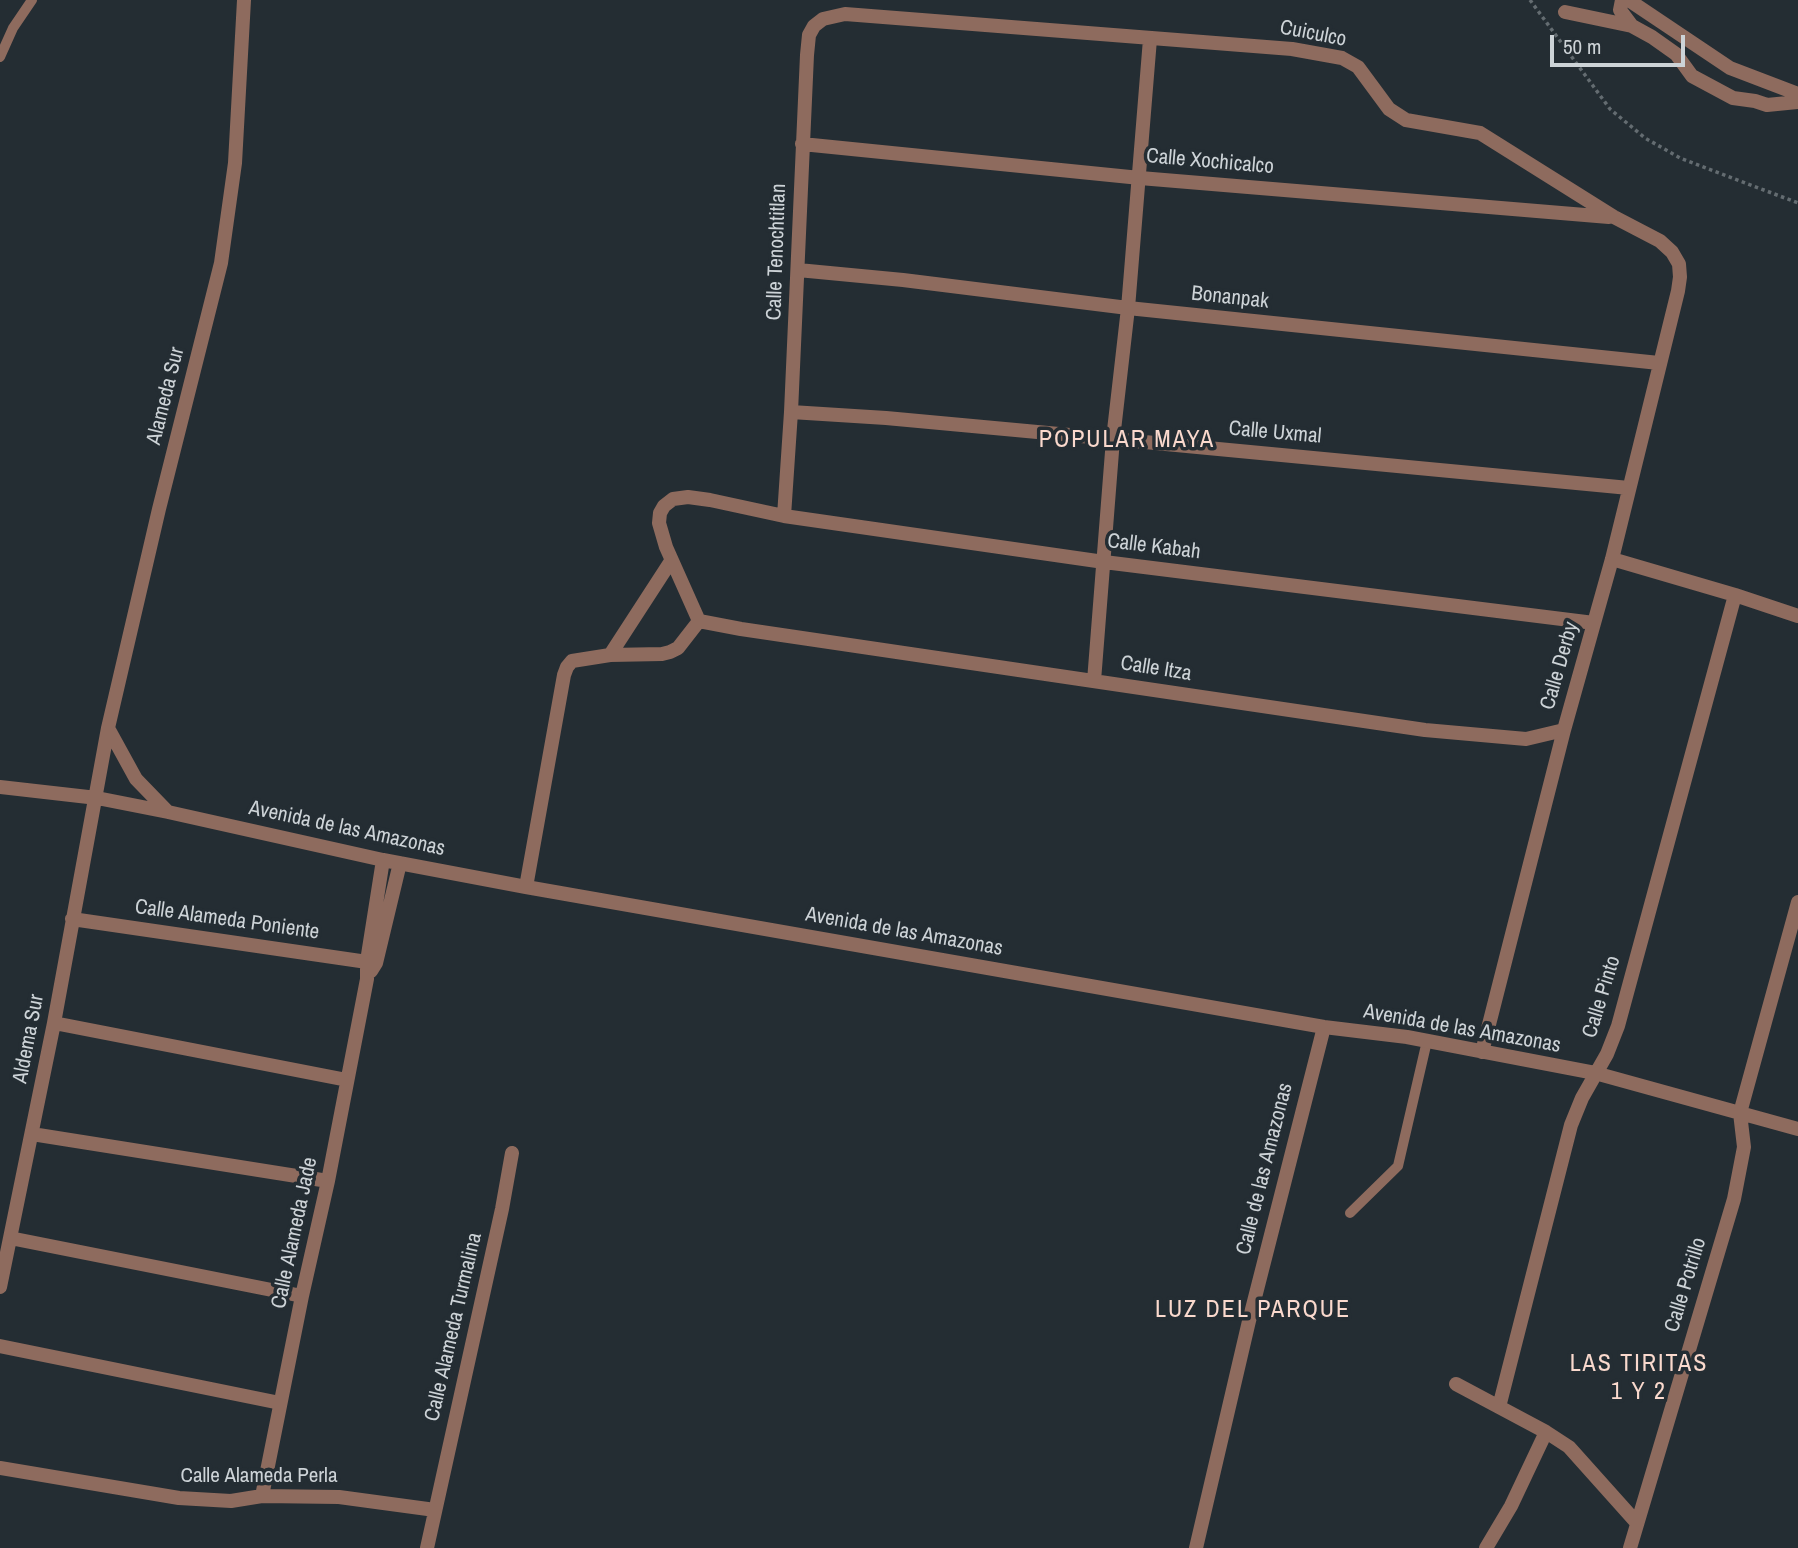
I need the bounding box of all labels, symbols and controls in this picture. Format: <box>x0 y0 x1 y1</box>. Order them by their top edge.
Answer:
street label: Cuiculco <box>1278 15 1348 53</box>
scale bar <box>1553 21 1688 65</box>
text: 50 m <box>1563 32 1601 61</box>
street label: Calle Xochicalco <box>1145 144 1275 180</box>
street label: Calle Tenochtitlan <box>762 183 792 321</box>
street label: Bonanpak <box>1190 281 1270 315</box>
street label: Alameda Sur <box>142 345 190 447</box>
street label: Calle Uxmal <box>1228 416 1322 450</box>
district label: POPULAR MAYA <box>1040 427 1214 455</box>
street label: Calle Kabah <box>1106 529 1202 565</box>
street label: Calle Derby <box>1535 619 1585 713</box>
street label: Calle Itza <box>1119 651 1193 687</box>
street label: Avenida de las Amazonas <box>247 796 447 862</box>
street label: Calle Alameda Poniente <box>133 895 321 945</box>
street label: Avenida de las Amazonas <box>803 902 1005 962</box>
street label: Calle Pinto <box>1578 953 1626 1041</box>
street label: Aldema Sur <box>8 992 50 1086</box>
street label: Avenida de las Amazonas <box>1361 999 1563 1059</box>
street label: Calle de las Amazonas <box>1231 1081 1299 1257</box>
street label: Calle Alameda Jade <box>267 1155 323 1311</box>
street label: Calle Alameda Turmalina <box>420 1230 488 1424</box>
street label: Calle Potrillo <box>1660 1235 1712 1335</box>
district label: LUZ DEL PARQUE <box>1157 1297 1349 1325</box>
district label: LAS TIRITAS 1 Y 2 <box>1571 1351 1707 1407</box>
street label: Calle Alameda Perla <box>181 1463 337 1489</box>

